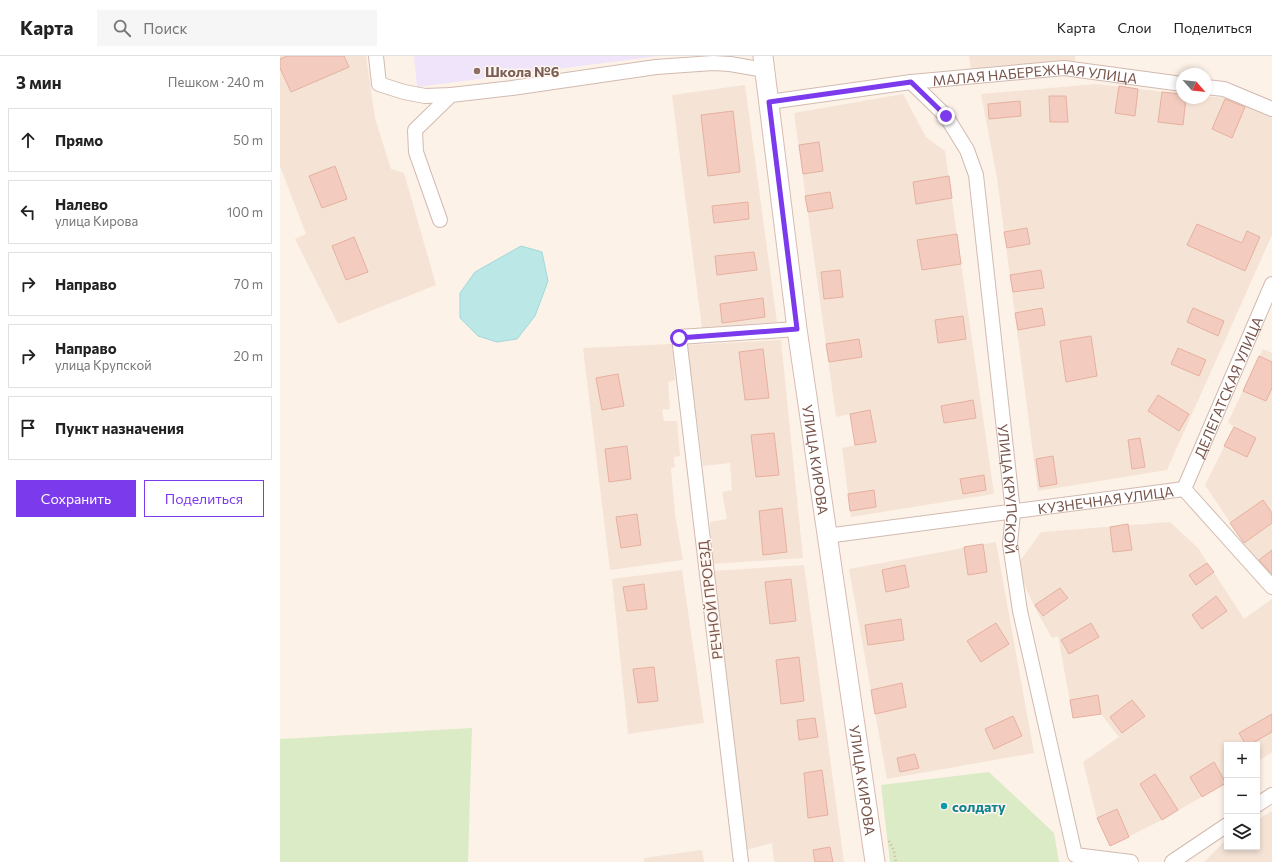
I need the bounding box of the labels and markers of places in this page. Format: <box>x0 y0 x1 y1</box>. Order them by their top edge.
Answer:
place label: Школа №6 <box>485 63 560 80</box>
marker: Школа №6 <box>472 66 482 76</box>
place label: солдату <box>952 798 1006 815</box>
marker: солдату <box>939 801 949 811</box>

